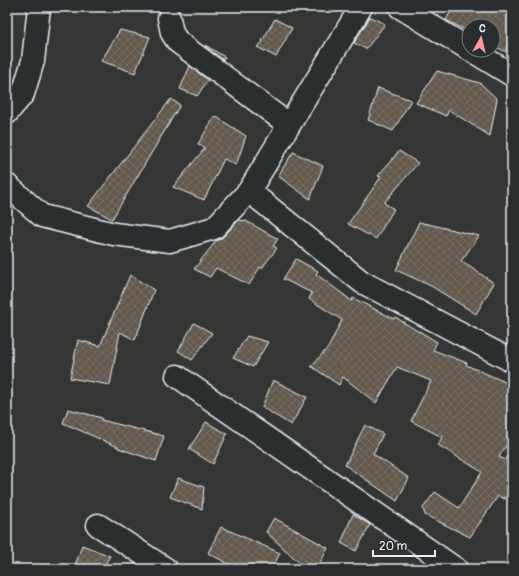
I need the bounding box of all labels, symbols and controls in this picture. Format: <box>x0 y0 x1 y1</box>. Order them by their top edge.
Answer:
north arrow <box>461 18 501 58</box>
text: С <box>478 22 487 36</box>
scale bar <box>373 532 435 558</box>
text: 20 m <box>379 539 408 554</box>

